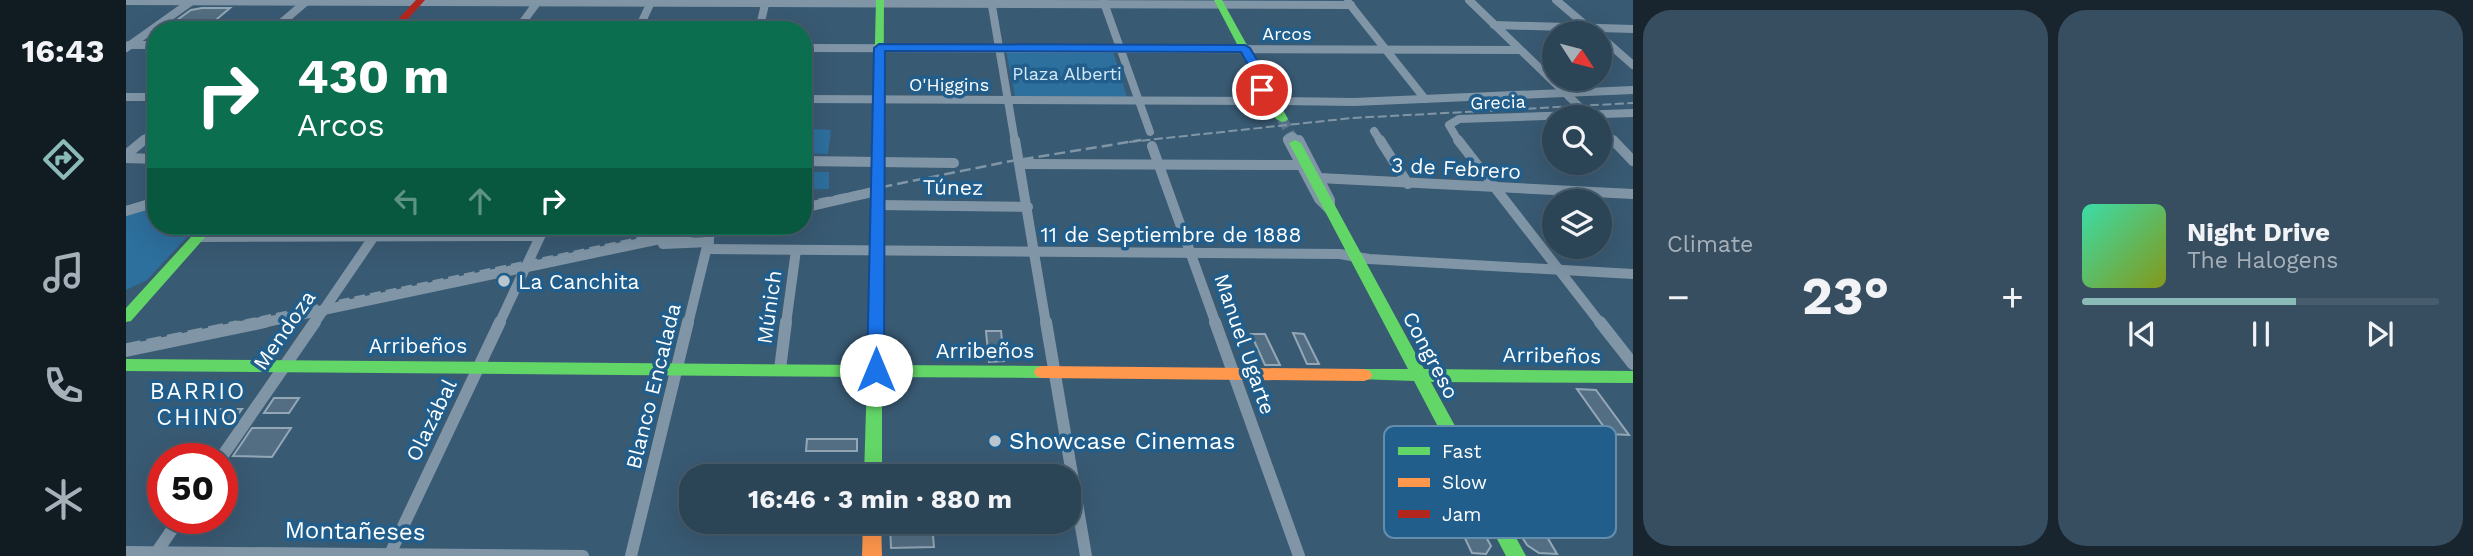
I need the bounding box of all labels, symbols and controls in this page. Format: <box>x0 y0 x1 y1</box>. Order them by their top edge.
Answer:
north arrow <box>1542 21 1612 91</box>
map controls <box>1542 21 1612 259</box>
street label: Arcos <box>1262 23 1312 44</box>
text: 16:43 <box>22 32 104 70</box>
text: 430 m <box>297 47 449 105</box>
icon: right <box>182 49 273 140</box>
pin <box>1232 60 1292 120</box>
park label: Plaza Alberti <box>1012 63 1122 84</box>
icon: arrive <box>1243 71 1281 109</box>
street label: O'Higgins <box>909 74 989 95</box>
street label: Grecia <box>1470 91 1526 113</box>
button: search <box>1542 105 1612 175</box>
text: Arcos <box>297 106 385 144</box>
icon: directions <box>39 135 88 184</box>
street label: 3 de Febrero <box>1390 152 1522 184</box>
street label: Túnez <box>922 174 984 200</box>
icon: left <box>388 182 426 220</box>
icon: ahead <box>461 182 499 220</box>
icon: right <box>534 182 572 220</box>
button: layers <box>1542 189 1612 259</box>
text: Night Drive <box>2187 217 2330 247</box>
street label: 11 de Septiembre de 1888 <box>1041 222 1301 247</box>
text: Climate <box>1667 231 1753 258</box>
text: The Halogens <box>2187 247 2338 274</box>
icon: music <box>39 248 88 297</box>
text: 23° <box>1802 266 1889 327</box>
place label: La Canchita <box>518 269 640 294</box>
street label: Múnich <box>751 269 787 345</box>
street label: Manuel Ugarte <box>1209 270 1281 418</box>
marker: La Canchita <box>496 273 512 289</box>
text: − <box>1667 275 1690 319</box>
text: + <box>2001 275 2024 319</box>
street label: Mendoza <box>247 285 321 375</box>
street label: Blanco Encalada <box>620 300 686 471</box>
street label: Congreso <box>1398 307 1464 403</box>
icon: previous <box>2123 315 2161 353</box>
icon: pause <box>2242 315 2280 353</box>
icon: next <box>2361 315 2399 353</box>
street label: Arribeños <box>369 333 467 358</box>
position arrow <box>839 333 913 407</box>
street label: Arribeños <box>936 338 1034 363</box>
street label: Arribeños <box>1503 342 1601 368</box>
icon: phone <box>39 361 88 410</box>
street label: Olazábal <box>400 374 462 465</box>
district label: BARRIO CHINO <box>150 378 246 431</box>
legend <box>1384 426 1616 538</box>
place label: Showcase Cinemas <box>1009 427 1235 455</box>
marker: Showcase Cinemas <box>987 433 1003 449</box>
text: Fast <box>1442 440 1481 463</box>
speed limit sign: 50 <box>147 443 238 534</box>
text: Slow <box>1442 471 1487 494</box>
icon: climate <box>39 475 88 524</box>
text: 16:46 · 3 min · 880 m <box>748 484 1012 514</box>
text: Jam <box>1442 503 1481 526</box>
street label: Montañeses <box>284 516 426 546</box>

